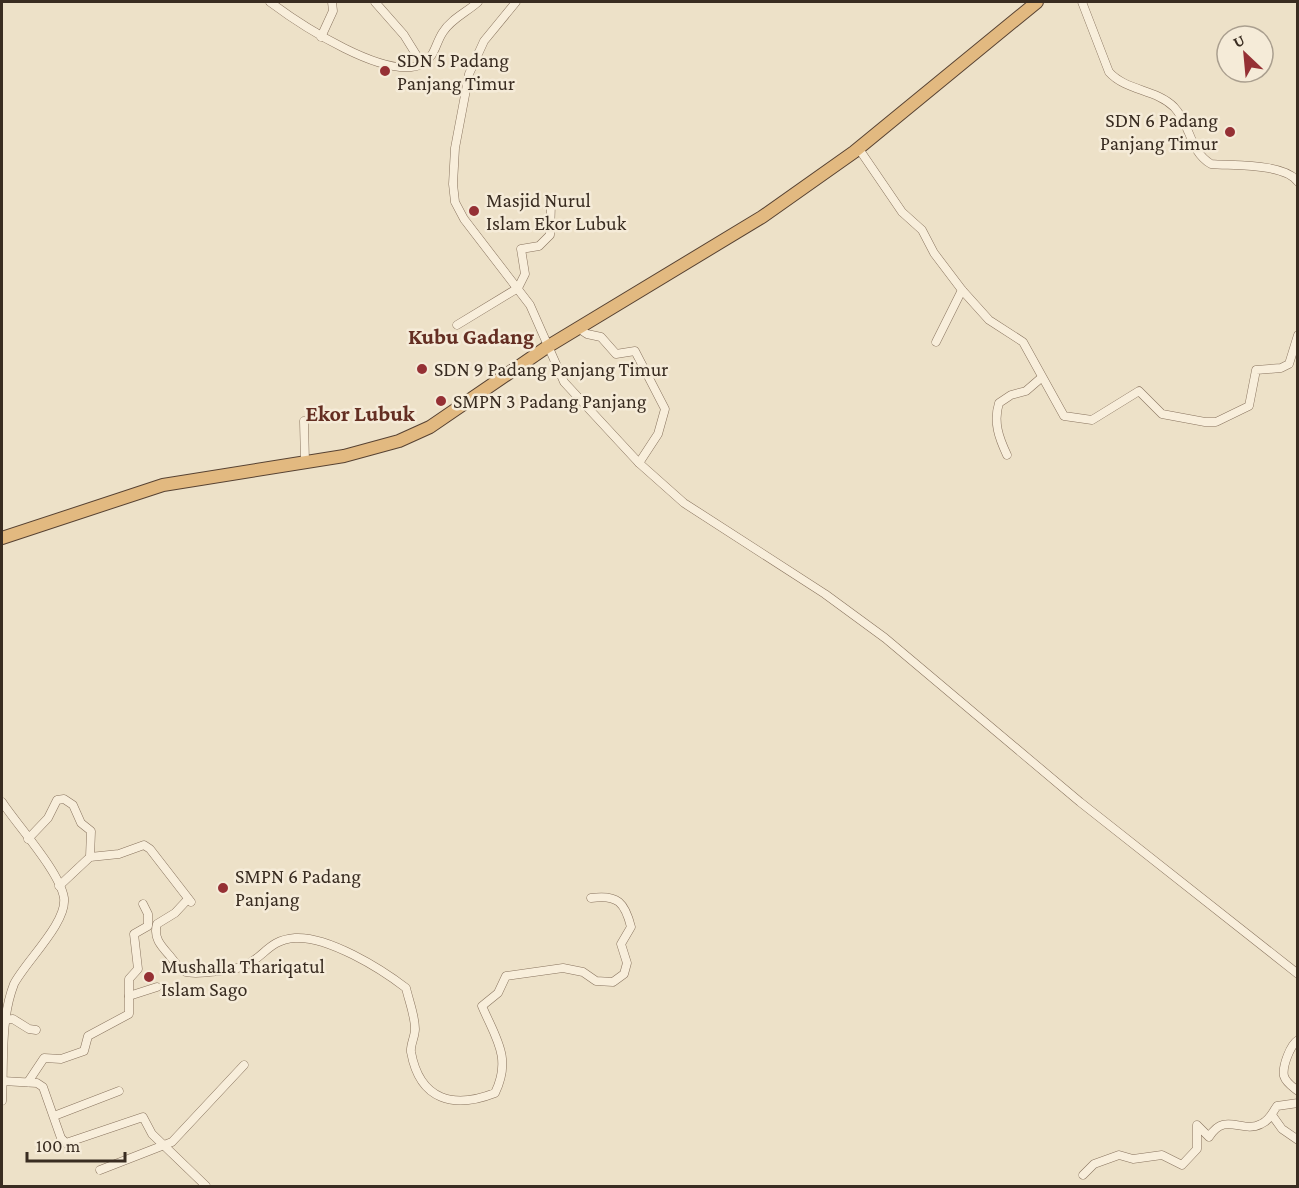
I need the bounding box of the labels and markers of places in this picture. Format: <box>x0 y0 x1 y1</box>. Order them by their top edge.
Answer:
place label: SDN 5 Padang Panjang Timur <box>397 49 515 95</box>
marker: SDN 5 Padang Panjang Timur <box>378 64 392 78</box>
place label: SDN 6 Padang Panjang Timur <box>1100 109 1218 155</box>
marker: SDN 6 Padang Panjang Timur <box>1223 125 1237 139</box>
place label: Masjid Nurul Islam Ekor Lubuk <box>486 189 627 234</box>
marker: Masjid Nurul Islam Ekor Lubuk <box>467 204 481 218</box>
place label: SDN 9 Padang Panjang Timur <box>434 358 668 381</box>
marker: SDN 9 Padang Panjang Timur <box>415 362 429 376</box>
place label: SMPN 3 Padang Panjang <box>453 390 647 413</box>
marker: SMPN 3 Padang Panjang <box>434 394 448 408</box>
place label: SMPN 6 Padang Panjang <box>235 865 361 911</box>
marker: SMPN 6 Padang Panjang <box>216 881 230 895</box>
place label: Mushalla Thariqatul Islam Sago <box>161 955 325 1001</box>
marker: Mushalla Thariqatul Islam Sago <box>142 970 156 984</box>

